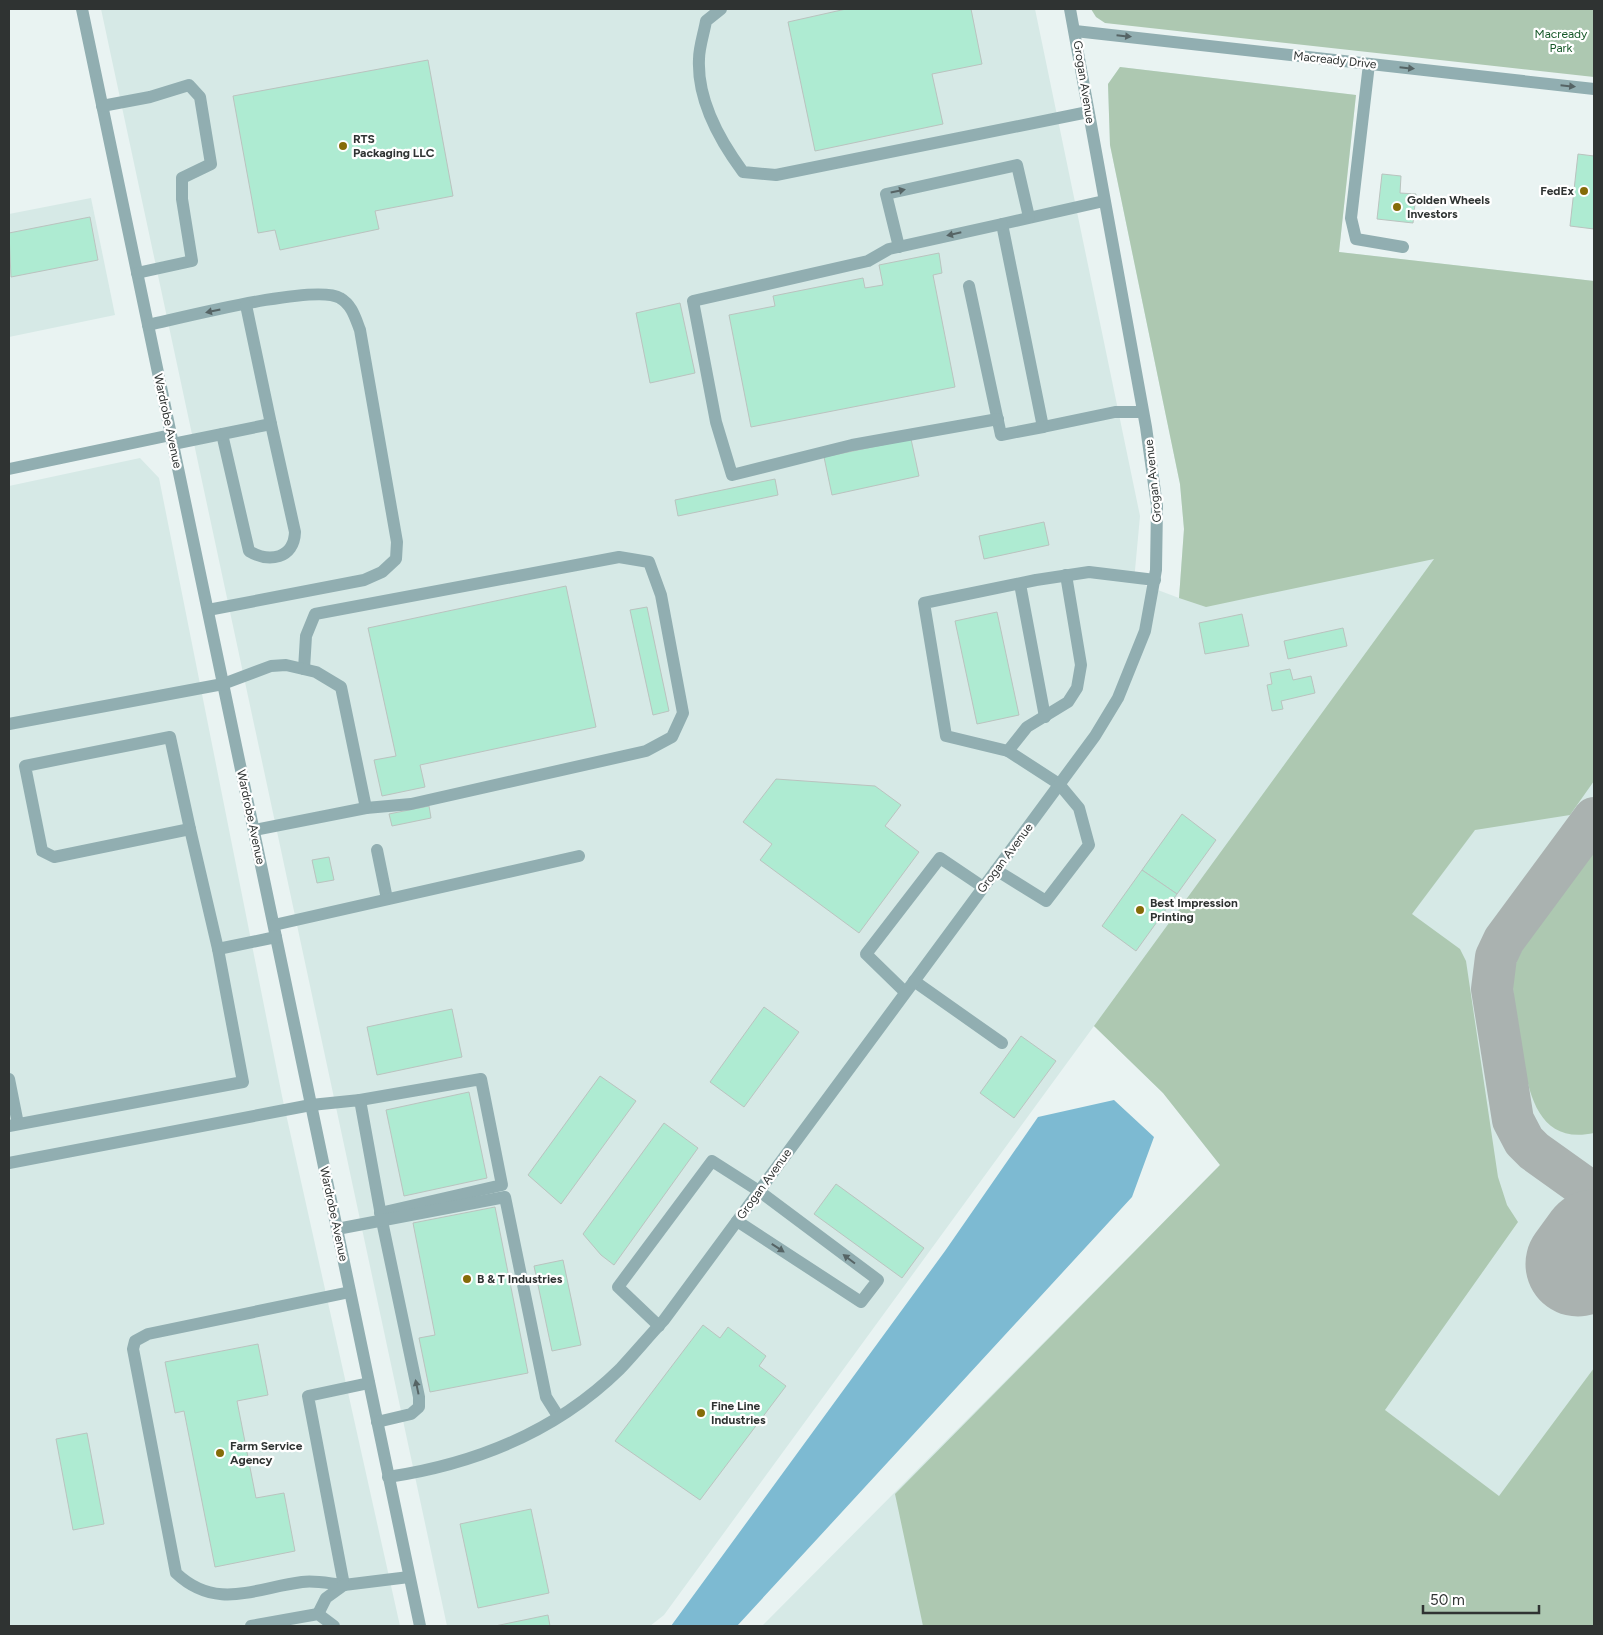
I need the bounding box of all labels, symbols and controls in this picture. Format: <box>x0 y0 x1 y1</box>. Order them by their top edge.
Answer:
park label: Macready Park <box>1535 27 1588 55</box>
one-way arrow <box>1116 32 1132 40</box>
street label: Grogan Avenue <box>1071 40 1098 125</box>
street label: Macready Drive <box>1293 49 1378 71</box>
one-way arrow <box>1399 64 1415 72</box>
one-way arrow <box>1561 82 1577 90</box>
place label: RTS Packaging LLC <box>353 132 435 160</box>
marker: RTS Packaging LLC <box>337 140 349 152</box>
place label: FedEx <box>1540 184 1575 198</box>
marker: FedEx <box>1578 185 1590 197</box>
one-way arrow <box>891 187 906 195</box>
place label: Golden Wheels Investors <box>1407 193 1490 221</box>
marker: Golden Wheels Investors <box>1391 201 1403 213</box>
one-way arrow <box>947 230 962 238</box>
one-way arrow <box>205 308 221 316</box>
street label: Wardrobe Avenue <box>151 372 185 470</box>
street label: Grogan Avenue <box>1142 438 1164 523</box>
street label: Wardrobe Avenue <box>234 768 268 866</box>
street label: Grogan Avenue <box>974 820 1036 896</box>
place label: Best Impression Printing <box>1150 896 1238 924</box>
marker: Best Impression Printing <box>1134 904 1146 916</box>
street label: Grogan Avenue <box>734 1146 794 1222</box>
street label: Wardrobe Avenue <box>317 1165 351 1263</box>
one-way arrow <box>771 1243 785 1252</box>
one-way arrow <box>843 1253 856 1264</box>
place label: B & T Industries <box>477 1272 563 1286</box>
marker: B & T Industries <box>461 1273 473 1285</box>
one-way arrow <box>413 1379 421 1394</box>
place label: Fine Line Industries <box>711 1399 766 1427</box>
marker: Fine Line Industries <box>695 1407 707 1419</box>
place label: Farm Service Agency <box>230 1439 303 1467</box>
marker: Farm Service Agency <box>214 1447 226 1459</box>
scale bar <box>1423 1582 1539 1614</box>
text: 50 m <box>1430 1591 1465 1609</box>

